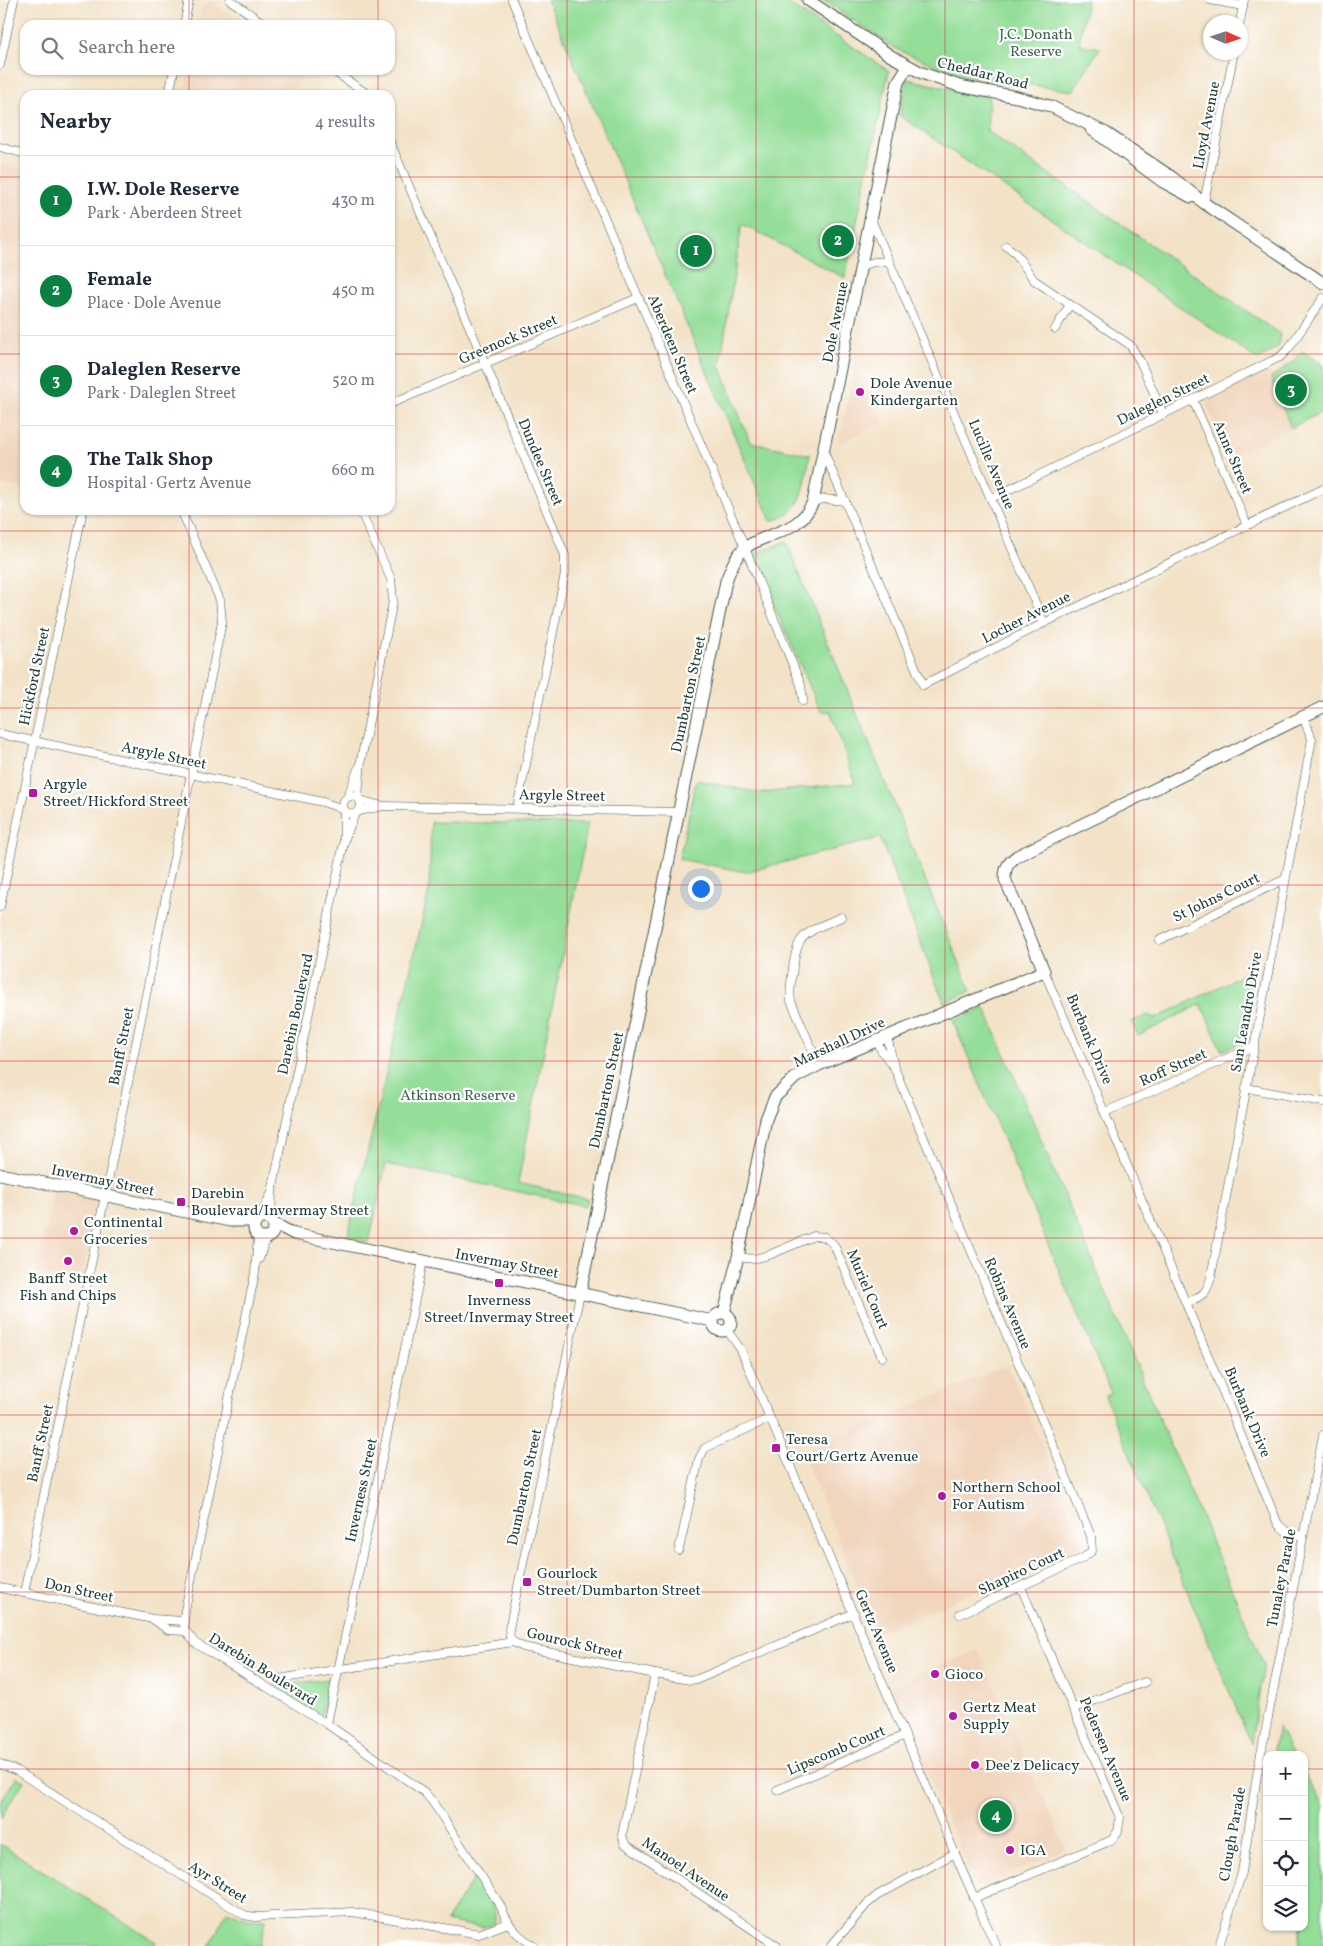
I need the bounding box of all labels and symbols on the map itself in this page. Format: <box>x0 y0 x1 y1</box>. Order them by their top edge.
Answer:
north arrow <box>1203 15 1248 60</box>
park label: J.C. Donath Reserve <box>999 25 1073 63</box>
street label: Cheddar Road <box>935 53 1030 96</box>
street label: Lloyd Avenue <box>1189 79 1226 171</box>
pin: 2 <box>822 222 854 260</box>
pin: 1 <box>680 232 712 270</box>
street label: Dole Avenue <box>818 280 855 365</box>
street label: Aberdeen Street <box>641 292 702 398</box>
street label: Greenock Street <box>456 310 561 371</box>
street label: Daleglen Street <box>1114 369 1213 432</box>
pin: 3 <box>1275 371 1307 409</box>
place label: Dole Avenue Kindergarten <box>870 374 958 412</box>
marker: Dole Avenue Kindergarten <box>854 386 866 398</box>
street label: Dundee Street <box>512 416 568 510</box>
street label: Lucille Avenue <box>962 416 1019 513</box>
street label: Anne Street <box>1207 418 1257 498</box>
street label: Locher Avenue <box>979 587 1075 650</box>
street label: Hickford Street <box>15 625 56 728</box>
street label: Dumbarton Street <box>667 634 712 755</box>
street label: Argyle Street <box>119 737 208 776</box>
place label: Argyle Street/Hickford Street <box>43 775 188 813</box>
street label: Argyle Street <box>519 785 605 808</box>
marker: Argyle Street/Hickford Street <box>27 787 39 799</box>
street label: St Johns Court <box>1170 868 1264 928</box>
your location <box>688 876 714 902</box>
street label: San Leandro Drive <box>1227 950 1268 1074</box>
street label: Darebin Boulevard <box>273 952 320 1077</box>
street label: Burbank Drive <box>1060 991 1117 1088</box>
street label: Banff Street <box>105 1005 140 1087</box>
street label: Marshall Drive <box>790 1013 889 1074</box>
street label: Dumbarton Street <box>585 1030 630 1151</box>
street label: Roff Street <box>1137 1044 1211 1093</box>
park label: Atkinson Reserve <box>400 1086 516 1107</box>
street label: Invermay Street <box>49 1160 156 1203</box>
place label: Darebin Boulevard/Invermay Street <box>191 1184 369 1222</box>
marker: Darebin Boulevard/Invermay Street <box>175 1196 187 1208</box>
place label: Continental Groceries <box>84 1213 163 1251</box>
marker: Continental Groceries <box>68 1225 80 1237</box>
street label: Invermay Street <box>453 1244 560 1285</box>
street label: Muriel Court <box>840 1246 893 1333</box>
street label: Robins Avenue <box>978 1254 1035 1353</box>
marker: Banff Street Fish and Chips <box>62 1255 74 1267</box>
place label: Banff Street Fish and Chips <box>20 1269 117 1307</box>
marker: Inverness Street/Invermay Street <box>493 1277 505 1289</box>
place label: Inverness Street/Invermay Street <box>424 1291 574 1329</box>
street label: Burbank Drive <box>1218 1364 1275 1461</box>
street label: Banff Street <box>23 1402 60 1484</box>
street label: Dumbarton Street <box>503 1427 548 1548</box>
place label: Teresa Court/Gertz Avenue <box>786 1430 918 1468</box>
street label: Inverness Street <box>341 1436 384 1544</box>
marker: Teresa Court/Gertz Avenue <box>770 1442 782 1454</box>
place label: Northern School For Autism <box>952 1478 1061 1516</box>
marker: Northern School For Autism <box>936 1490 948 1502</box>
street label: Tunaley Parade <box>1263 1527 1302 1630</box>
street label: Shapiro Court <box>975 1543 1068 1601</box>
place label: Gourlock Street/Dumbarton Street <box>537 1564 701 1602</box>
street label: Don Street <box>42 1574 115 1609</box>
marker: Gourlock Street/Dumbarton Street <box>521 1576 533 1588</box>
street label: Gertz Avenue <box>849 1586 903 1677</box>
street label: Gourock Street <box>524 1623 625 1666</box>
street label: Darebin Boulevard <box>204 1629 320 1712</box>
place label: Gioco <box>945 1665 983 1686</box>
marker: Gioco <box>929 1668 941 1680</box>
street label: Pedersen Avenue <box>1073 1694 1136 1805</box>
place label: Gertz Meat Supply <box>963 1698 1036 1736</box>
marker: Gertz Meat Supply <box>947 1710 959 1722</box>
street label: Lipscomb Court <box>784 1721 889 1782</box>
place label: Dee'z Delicacy <box>985 1756 1079 1777</box>
marker: Dee'z Delicacy <box>969 1759 981 1771</box>
street label: Clough Parade <box>1215 1785 1252 1883</box>
pin: 4 <box>980 1797 1012 1835</box>
street label: Manoel Avenue <box>637 1833 733 1907</box>
place label: IGA <box>1020 1841 1047 1862</box>
marker: IGA <box>1004 1844 1016 1856</box>
street label: Ayr Street <box>183 1857 251 1910</box>

